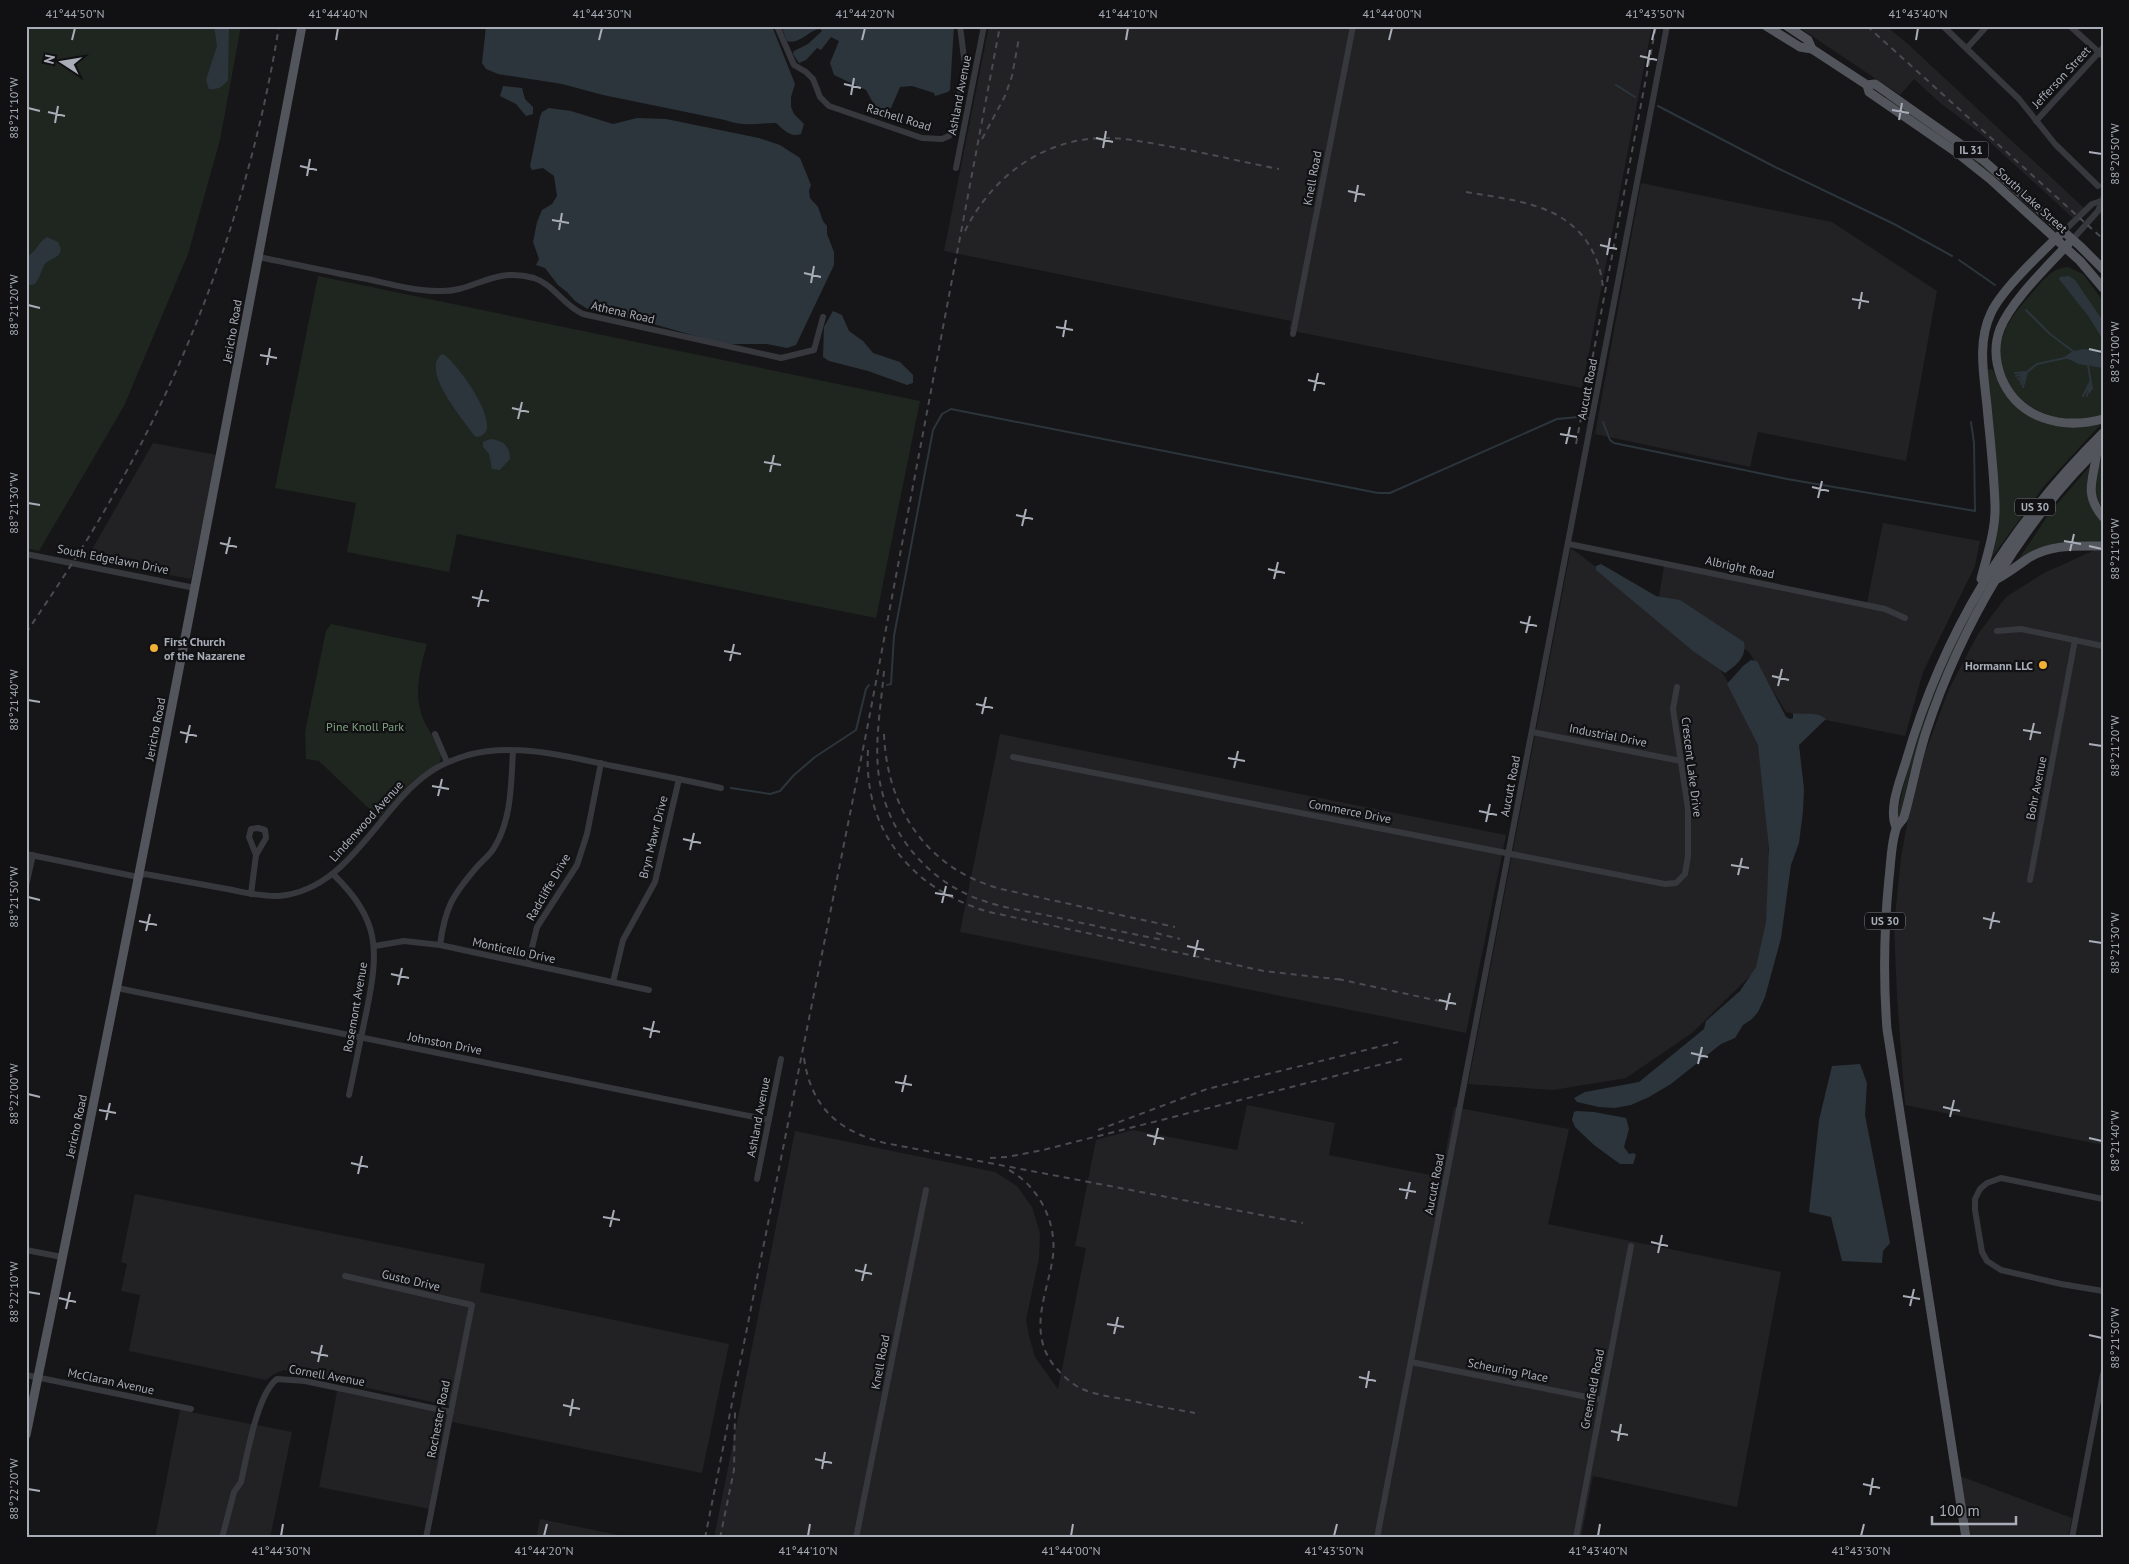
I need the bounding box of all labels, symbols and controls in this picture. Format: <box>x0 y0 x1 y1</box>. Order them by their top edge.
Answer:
text: 41°44'50"N <box>45 6 105 21</box>
text: 41°44'40"N <box>308 6 368 21</box>
text: 41°44'30"N <box>572 6 632 21</box>
text: 41°44'20"N <box>835 6 895 21</box>
text: 41°44'10"N <box>1098 6 1158 21</box>
text: 41°44'00"N <box>1362 6 1422 21</box>
text: 41°43'50"N <box>1625 6 1685 21</box>
text: 41°43'40"N <box>1888 6 1948 21</box>
north arrow <box>38 38 88 88</box>
street label: Jefferson Street <box>2028 43 2093 112</box>
text: N <box>40 53 59 66</box>
street label: Ashland Avenue <box>944 54 974 136</box>
text: 88°21'10"W <box>6 77 21 139</box>
street label: Rachell Road <box>865 100 933 134</box>
text: 88°20'50"W <box>2107 123 2122 185</box>
road number: IL 31 <box>1954 142 1988 158</box>
street label: Knell Road <box>1299 149 1325 207</box>
street label: South Lake Street <box>1993 164 2071 236</box>
text: 88°21'20"W <box>6 274 21 336</box>
street label: Athena Road <box>590 297 656 327</box>
street label: Jericho Road <box>219 298 245 365</box>
text: 88°21'00"W <box>2107 321 2122 383</box>
street label: Aucutt Road <box>1574 357 1600 421</box>
text: 88°21'30"W <box>6 472 21 534</box>
road number: US 30 <box>2015 498 2055 516</box>
text: 88°21'10"W <box>2107 518 2122 580</box>
street label: South Edgelawn Drive <box>56 541 170 577</box>
street label: Albright Road <box>1704 552 1776 582</box>
place label: First Church of the Nazarene <box>164 634 245 663</box>
marker: First Church of the Nazarene <box>148 642 160 654</box>
place label: Hormann LLC <box>1965 658 2033 673</box>
marker: Hormann LLC <box>2037 659 2049 671</box>
text: 88°21'40"W <box>6 669 21 731</box>
street label: Jericho Road <box>141 696 168 763</box>
text: 88°21'20"W <box>2107 715 2122 777</box>
street label: Crescent Lake Drive <box>1678 716 1706 818</box>
park label: Pine Knoll Park <box>326 719 404 734</box>
street label: Industrial Drive <box>1568 720 1648 750</box>
street label: Aucutt Road <box>1497 754 1523 818</box>
street label: Bohr Avenue <box>2022 755 2050 821</box>
street label: Lindenwood Avenue <box>326 778 406 864</box>
street label: Bryn Mawr Drive <box>635 794 671 880</box>
street label: Commerce Drive <box>1307 796 1393 826</box>
street label: Radcliffe Drive <box>523 851 573 923</box>
text: 88°21'50"W <box>6 866 21 928</box>
road number: US 30 <box>1865 912 1905 929</box>
text: 88°21'30"W <box>2107 912 2122 974</box>
street label: Monticello Drive <box>471 934 557 966</box>
street label: Rosemont Avenue <box>340 961 370 1053</box>
street label: Johnston Drive <box>406 1028 483 1058</box>
text: 88°22'00"W <box>6 1063 21 1125</box>
street label: Ashland Avenue <box>743 1076 773 1158</box>
street label: Jericho Road <box>62 1093 90 1160</box>
text: 88°21'40"W <box>2107 1110 2122 1172</box>
street label: Aucutt Road <box>1421 1152 1447 1216</box>
text: 88°22'10"W <box>6 1261 21 1323</box>
street label: Gusto Drive <box>380 1266 442 1294</box>
text: 88°21'50"W <box>2107 1307 2122 1369</box>
street label: Knell Road <box>867 1333 893 1391</box>
street label: Greenfield Road <box>1577 1348 1607 1430</box>
street label: Scheuring Place <box>1466 1355 1550 1385</box>
street label: Cornell Avenue <box>288 1361 366 1389</box>
street label: McClaran Avenue <box>66 1365 156 1397</box>
street label: Rochester Road <box>423 1379 453 1459</box>
text: 88°22'20"W <box>6 1458 21 1520</box>
scale bar <box>1932 1494 2015 1526</box>
text: 100 m <box>1939 1501 1980 1520</box>
text: 41°44'30"N <box>251 1543 311 1558</box>
text: 41°44'20"N <box>514 1543 574 1558</box>
text: 41°44'10"N <box>778 1543 838 1558</box>
text: 41°44'00"N <box>1041 1543 1101 1558</box>
text: 41°43'50"N <box>1304 1543 1364 1558</box>
text: 41°43'40"N <box>1568 1543 1628 1558</box>
text: 41°43'30"N <box>1831 1543 1891 1558</box>

